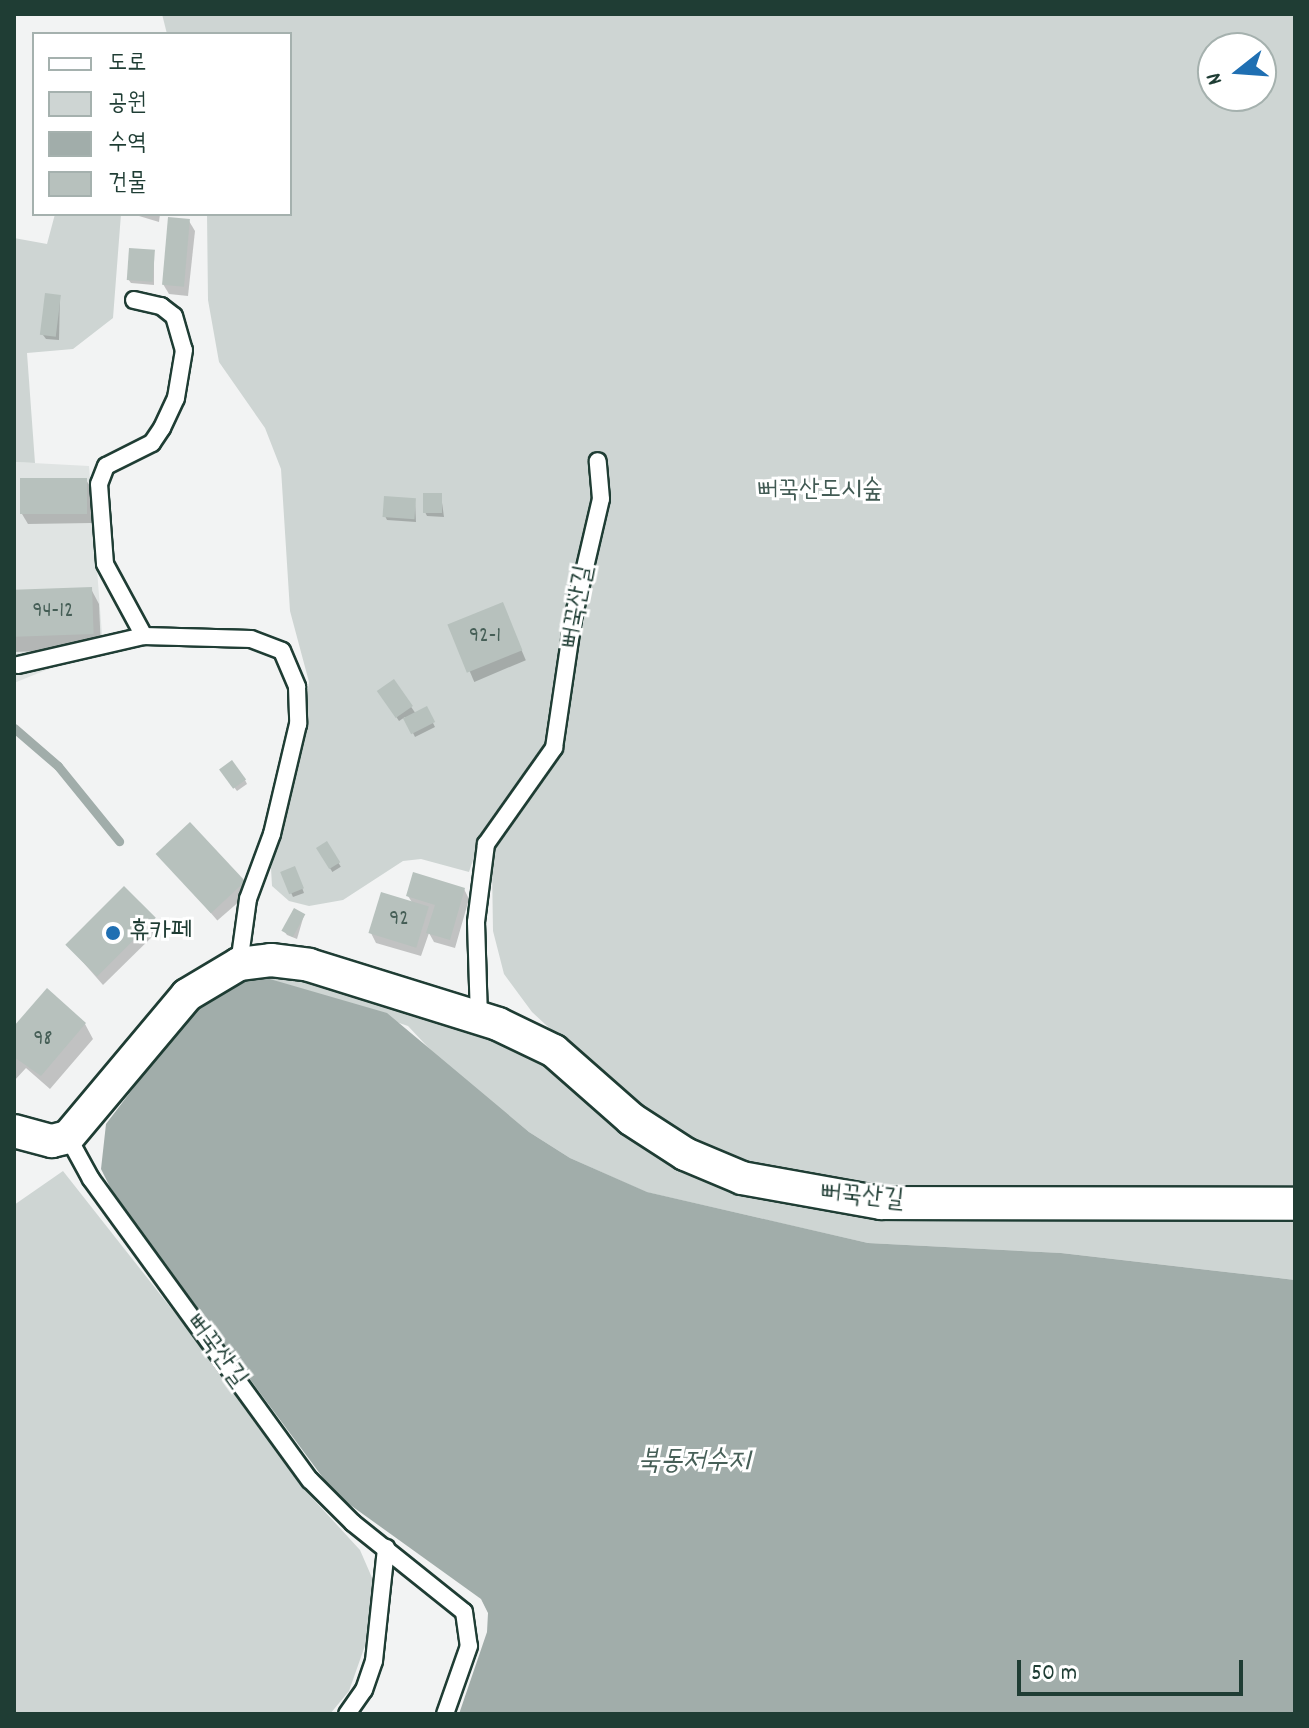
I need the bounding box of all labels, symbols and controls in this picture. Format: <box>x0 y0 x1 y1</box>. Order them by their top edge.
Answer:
legend <box>32 32 292 216</box>
north arrow <box>1197 32 1277 112</box>
text: 도로 <box>108 47 147 81</box>
text: N <box>1199 69 1232 88</box>
text: 공원 <box>108 87 147 121</box>
text: 수역 <box>108 127 147 161</box>
text: 건물 <box>108 167 147 201</box>
park label: 뻐꾹산도시숲 <box>757 475 883 507</box>
street label: 뻐꾹산길 <box>555 563 601 651</box>
house number: 94-12 <box>32 599 74 625</box>
house number: 92-1 <box>469 624 501 650</box>
house number: 92 <box>389 907 409 933</box>
place label: 휴카페 <box>129 917 192 949</box>
marker: 휴카페 <box>104 924 122 942</box>
house number: 98 <box>34 1027 52 1053</box>
street label: 뻐꾹산길 <box>819 1177 905 1217</box>
street label: 뻐꾹산길 <box>179 1308 253 1394</box>
water label: 북동저수지 <box>638 1446 750 1480</box>
scale bar <box>1021 1644 1247 1694</box>
text: 50 m <box>1031 1657 1077 1691</box>

